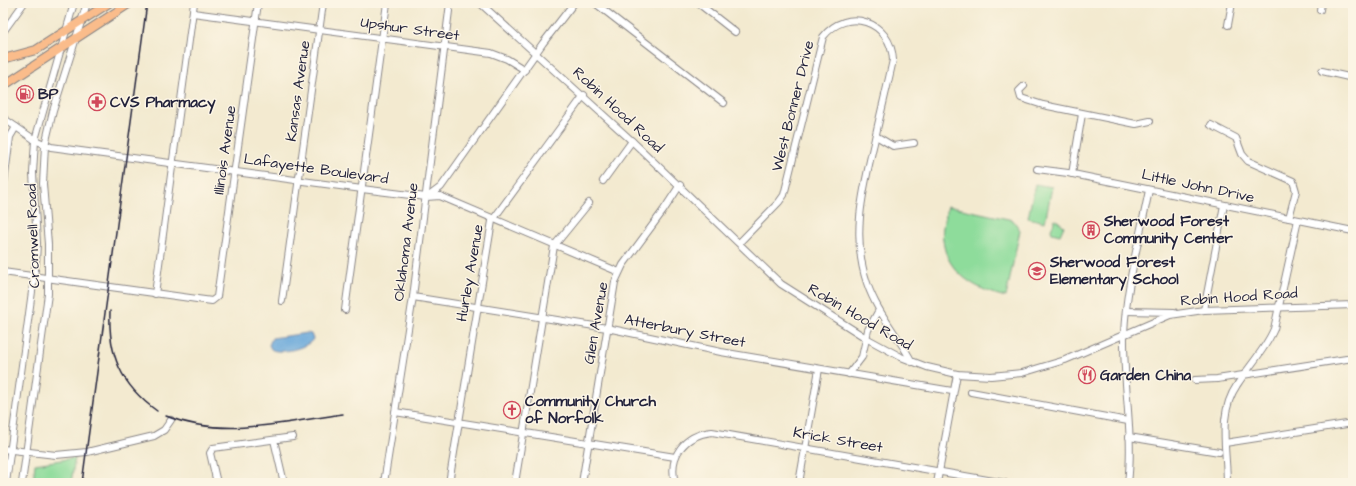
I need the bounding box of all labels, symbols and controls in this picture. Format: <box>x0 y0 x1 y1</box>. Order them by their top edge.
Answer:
street label: Upshur Street <box>359 12 461 46</box>
street label: West Bonner Drive <box>767 38 819 174</box>
street label: Kansas Avenue <box>281 39 315 143</box>
street label: Robin Hood Road <box>568 62 668 158</box>
fuel station icon: BP <box>15 84 35 104</box>
place label: BP <box>38 84 59 105</box>
pharmacy icon: CVS Pharmacy <box>87 92 107 112</box>
place label: CVS Pharmacy <box>110 92 216 114</box>
street label: Illinois Avenue <box>208 104 242 196</box>
street label: Lafayette Boulevard <box>242 148 390 191</box>
street label: Little John Drive <box>1140 164 1256 208</box>
street label: Oklahoma Avenue <box>388 182 424 302</box>
street label: Cromwell Road <box>21 183 45 289</box>
place label: Sherwood Forest Community Center <box>1103 211 1234 250</box>
building icon: Sherwood Forest Community Center <box>1081 220 1101 240</box>
street label: Hurley Avenue <box>451 223 490 323</box>
place label: Sherwood Forest Elementary School <box>1049 252 1179 291</box>
school or university icon: Sherwood Forest Elementary School <box>1027 261 1047 281</box>
street label: Robin Hood Road <box>804 279 916 356</box>
street label: Glen Avenue <box>578 280 614 366</box>
street label: Robin Hood Road <box>1180 282 1299 312</box>
street label: Atterbury Street <box>622 309 747 354</box>
restaurant icon: Garden China <box>1077 365 1097 385</box>
place label: Garden China <box>1100 365 1191 386</box>
place label: Community Church of Norfolk <box>525 391 657 429</box>
church icon: Community Church of Norfolk <box>502 400 522 420</box>
street label: Krick Street <box>792 422 884 458</box>

